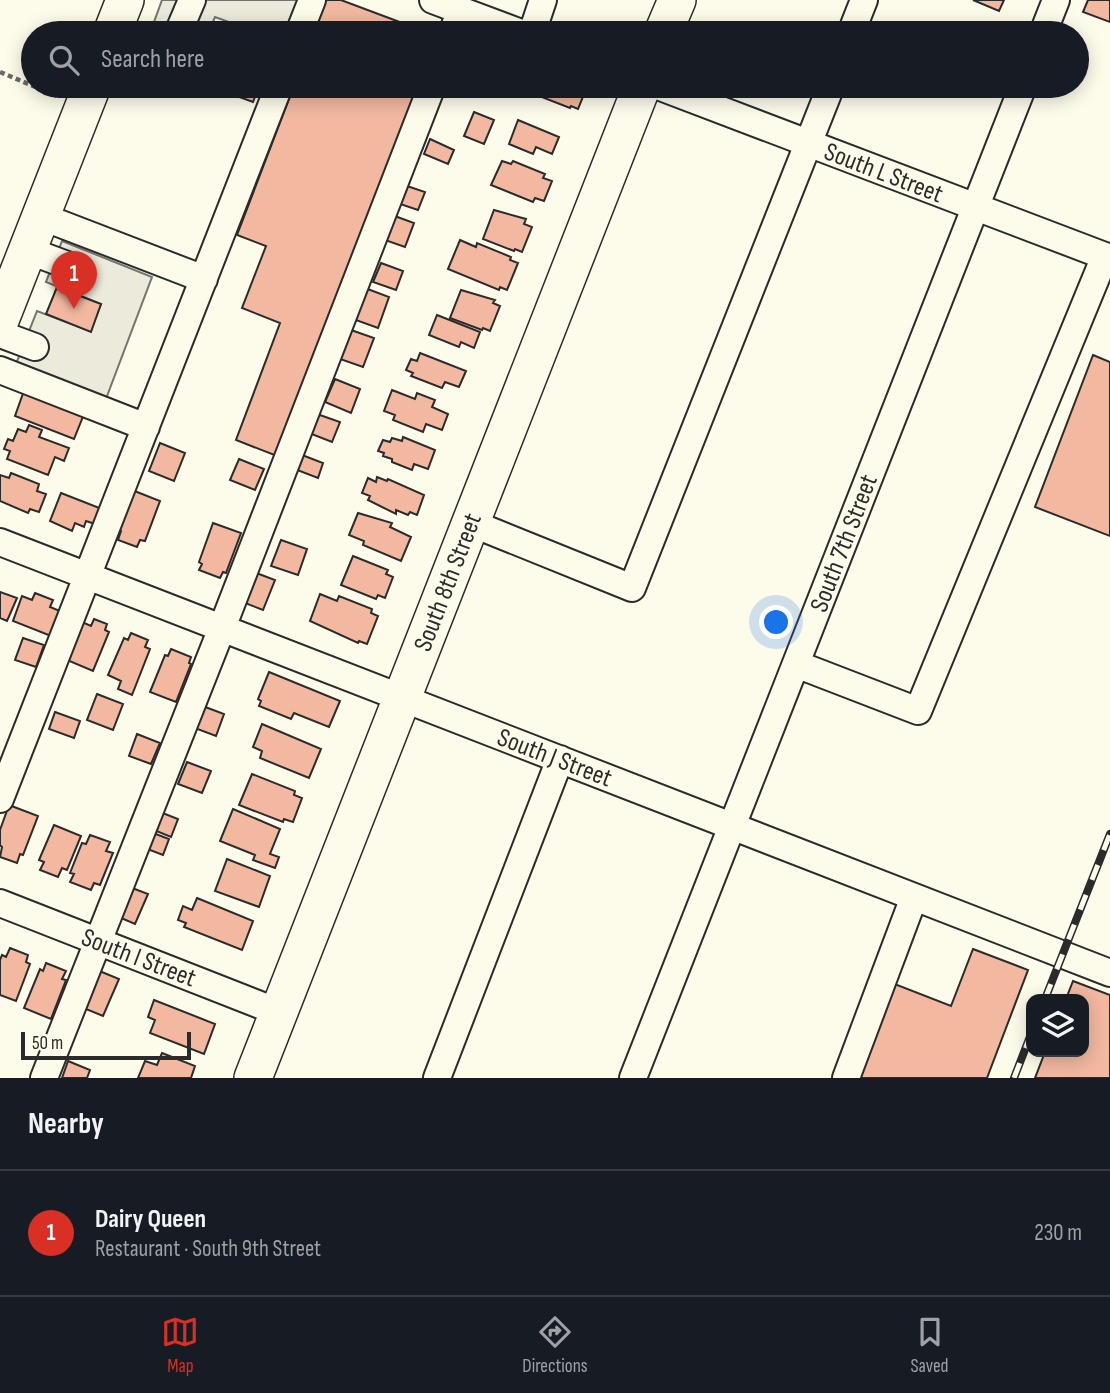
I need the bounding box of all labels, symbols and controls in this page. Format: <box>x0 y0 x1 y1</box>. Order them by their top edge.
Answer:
search box <box>21 21 1089 98</box>
icon: search <box>45 41 83 79</box>
text: Search here <box>101 44 204 75</box>
street label: South L Street <box>820 137 947 210</box>
pin: 1 <box>51 251 97 309</box>
street label: South 7th Street <box>804 470 885 617</box>
street label: South 8th Street <box>408 509 489 656</box>
your location <box>759 605 793 639</box>
street label: South J Street <box>493 722 616 794</box>
street label: South I Street <box>77 922 200 994</box>
map controls <box>1026 994 1089 1057</box>
button: layers <box>1026 994 1089 1057</box>
scale bar <box>21 1029 191 1061</box>
text: 50 m <box>32 1032 63 1055</box>
text: Nearby <box>28 1106 104 1142</box>
text: Dairy Queen <box>95 1204 206 1235</box>
text: 1 <box>46 1219 56 1247</box>
text: 230 m <box>1034 1219 1082 1247</box>
text: Restaurant · South 9th Street <box>95 1235 321 1263</box>
tab: Map <box>161 1313 199 1378</box>
tab: Directions <box>522 1313 588 1378</box>
tab: Saved <box>910 1313 949 1378</box>

